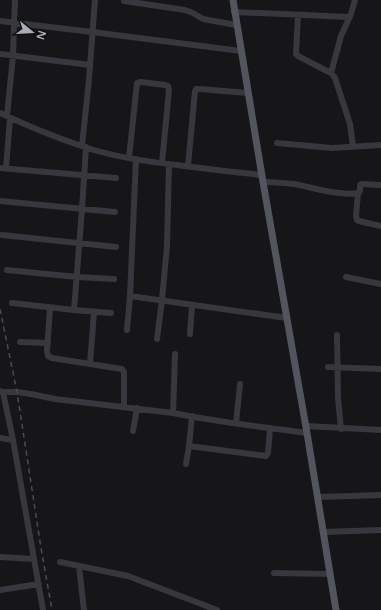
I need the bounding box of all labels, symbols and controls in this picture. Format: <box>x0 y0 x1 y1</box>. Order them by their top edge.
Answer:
north arrow <box>12 12 52 52</box>
text: N <box>33 29 49 41</box>

